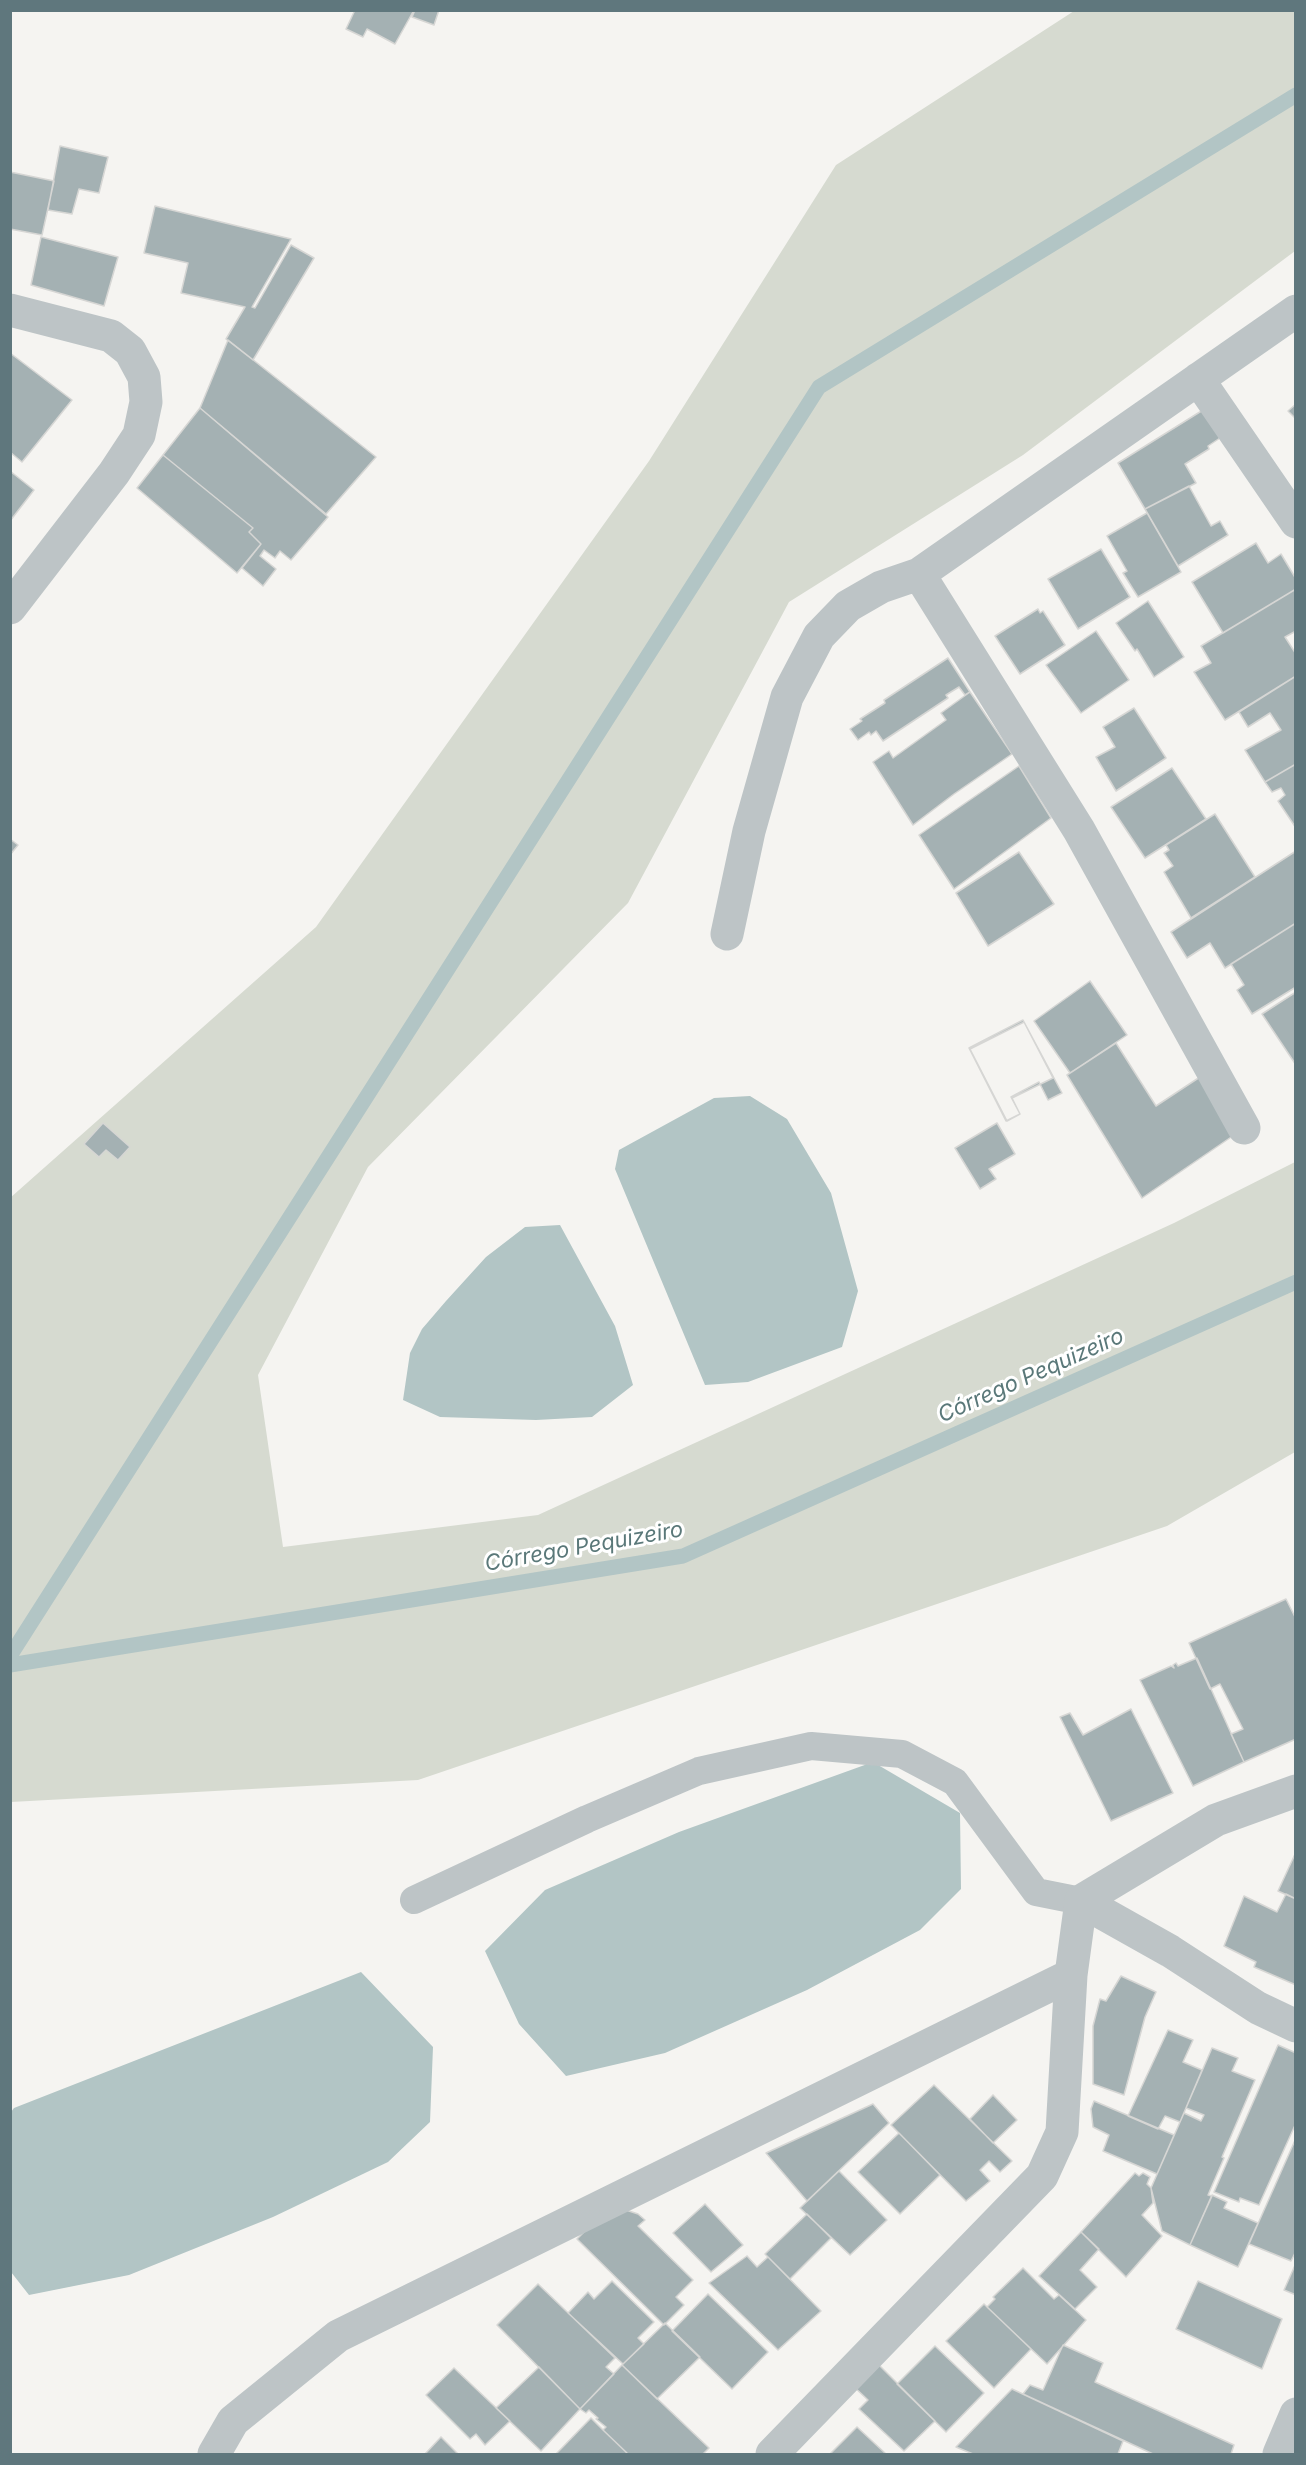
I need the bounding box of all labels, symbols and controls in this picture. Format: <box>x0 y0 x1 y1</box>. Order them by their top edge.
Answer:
water label: Córrego Pequizeiro <box>934 1323 1128 1429</box>
water label: Córrego Pequizeiro <box>483 1517 685 1577</box>

